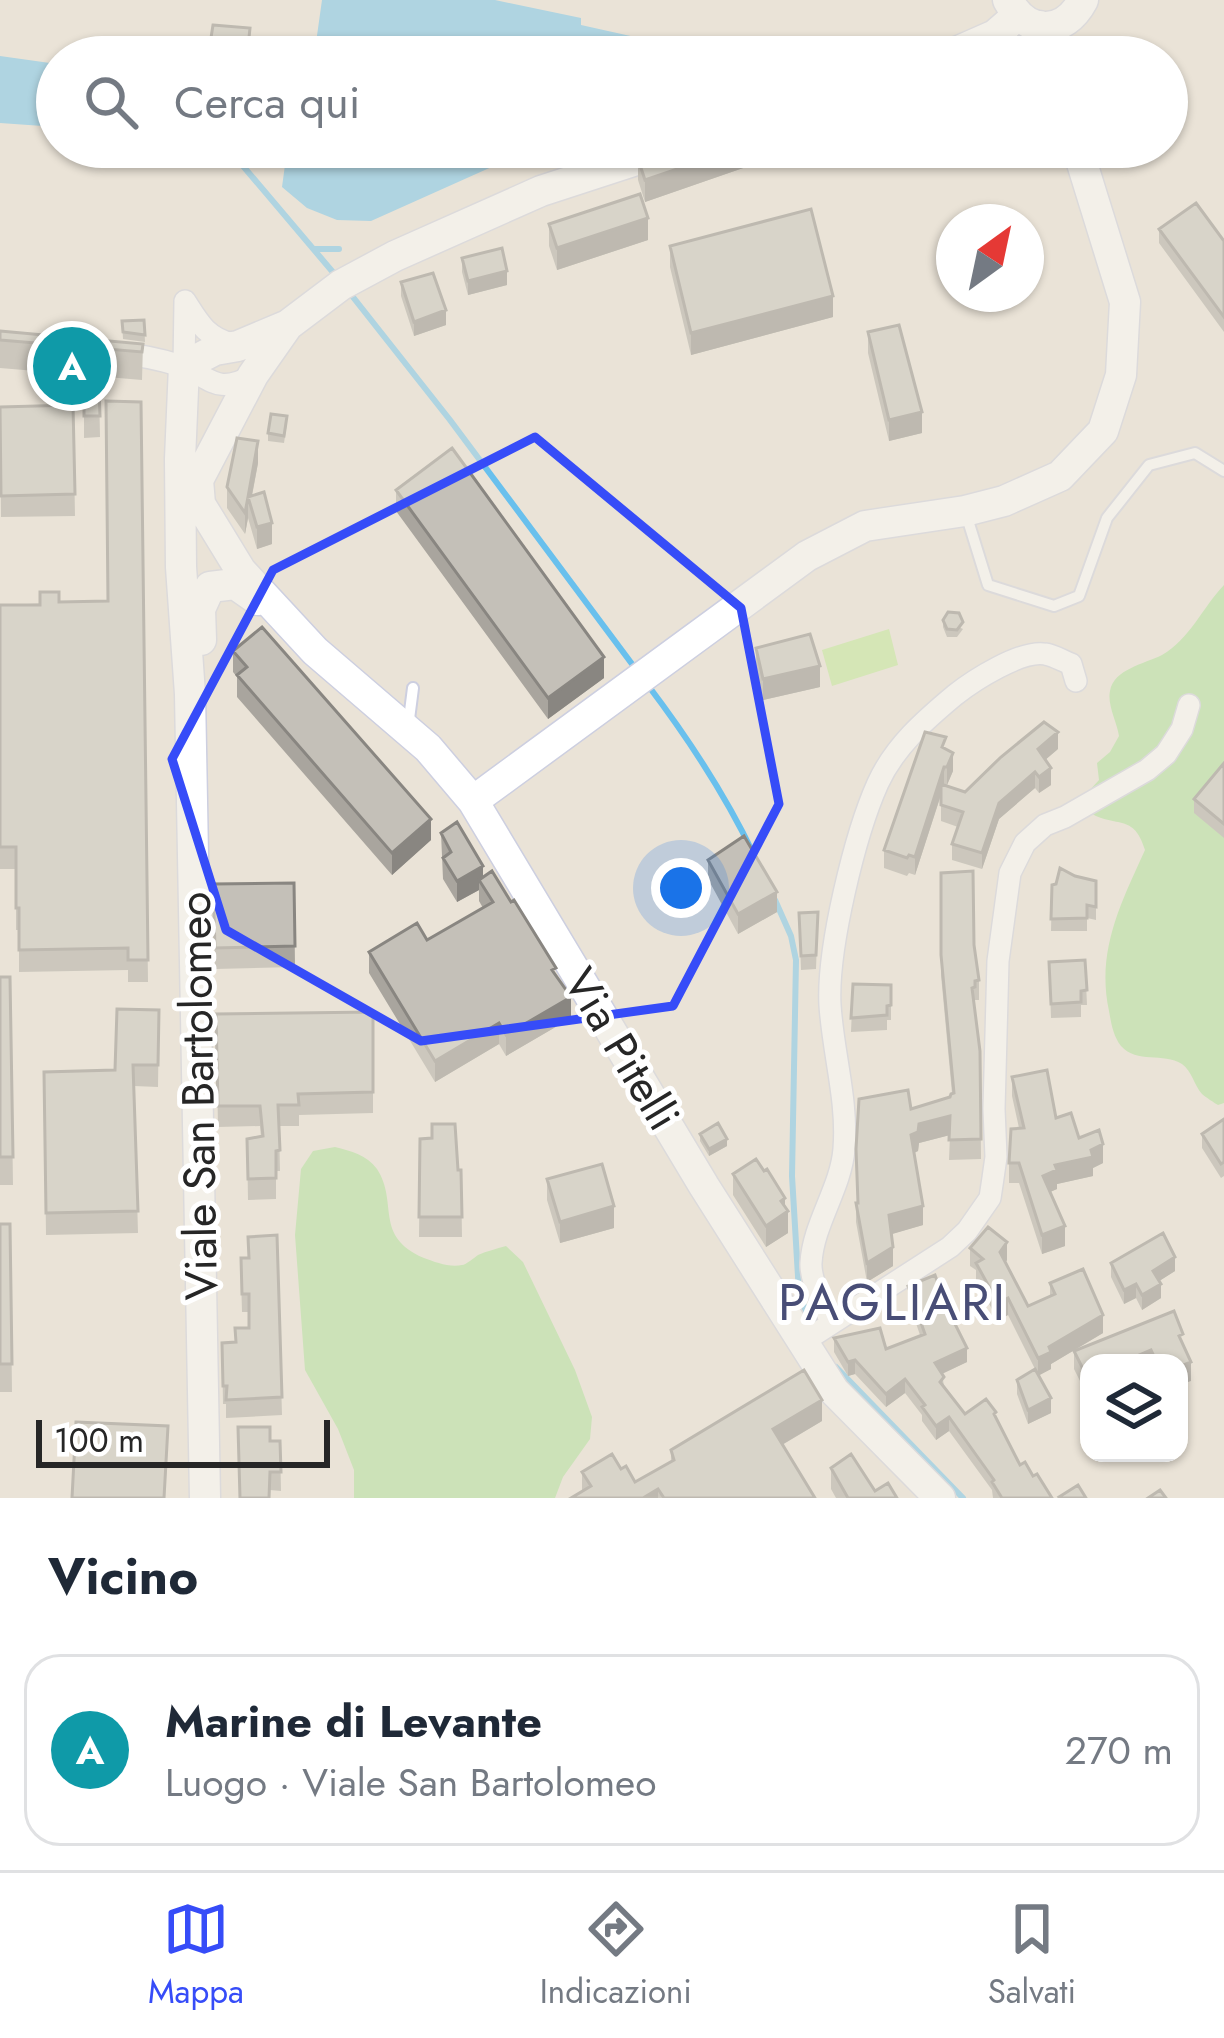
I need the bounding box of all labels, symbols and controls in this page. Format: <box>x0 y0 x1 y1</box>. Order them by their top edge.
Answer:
search box <box>36 36 1188 168</box>
icon: search <box>78 69 144 135</box>
text: Cerca qui <box>174 70 360 135</box>
north arrow <box>936 204 1044 312</box>
pin: A <box>33 321 111 411</box>
your location <box>651 858 711 918</box>
street label: Viale San Bartolomeo <box>162 891 234 1301</box>
street label: Via Pitelli <box>548 955 696 1143</box>
district label: PAGLIARI <box>778 1265 1008 1339</box>
map controls <box>1080 1354 1188 1462</box>
button: layers <box>1080 1354 1188 1462</box>
scale bar <box>36 1414 330 1467</box>
text: 100 m <box>54 1417 144 1464</box>
text: Vicino <box>48 1539 198 1613</box>
text: Marine di Levante <box>165 1689 542 1754</box>
text: A <box>76 1722 104 1779</box>
text: 270 m <box>1065 1722 1173 1779</box>
text: Luogo · Viale San Bartolomeo <box>165 1754 656 1811</box>
tab: Mappa <box>148 1896 244 2015</box>
tab: Indicazioni <box>540 1896 692 2015</box>
tab: Salvati <box>988 1896 1076 2015</box>

